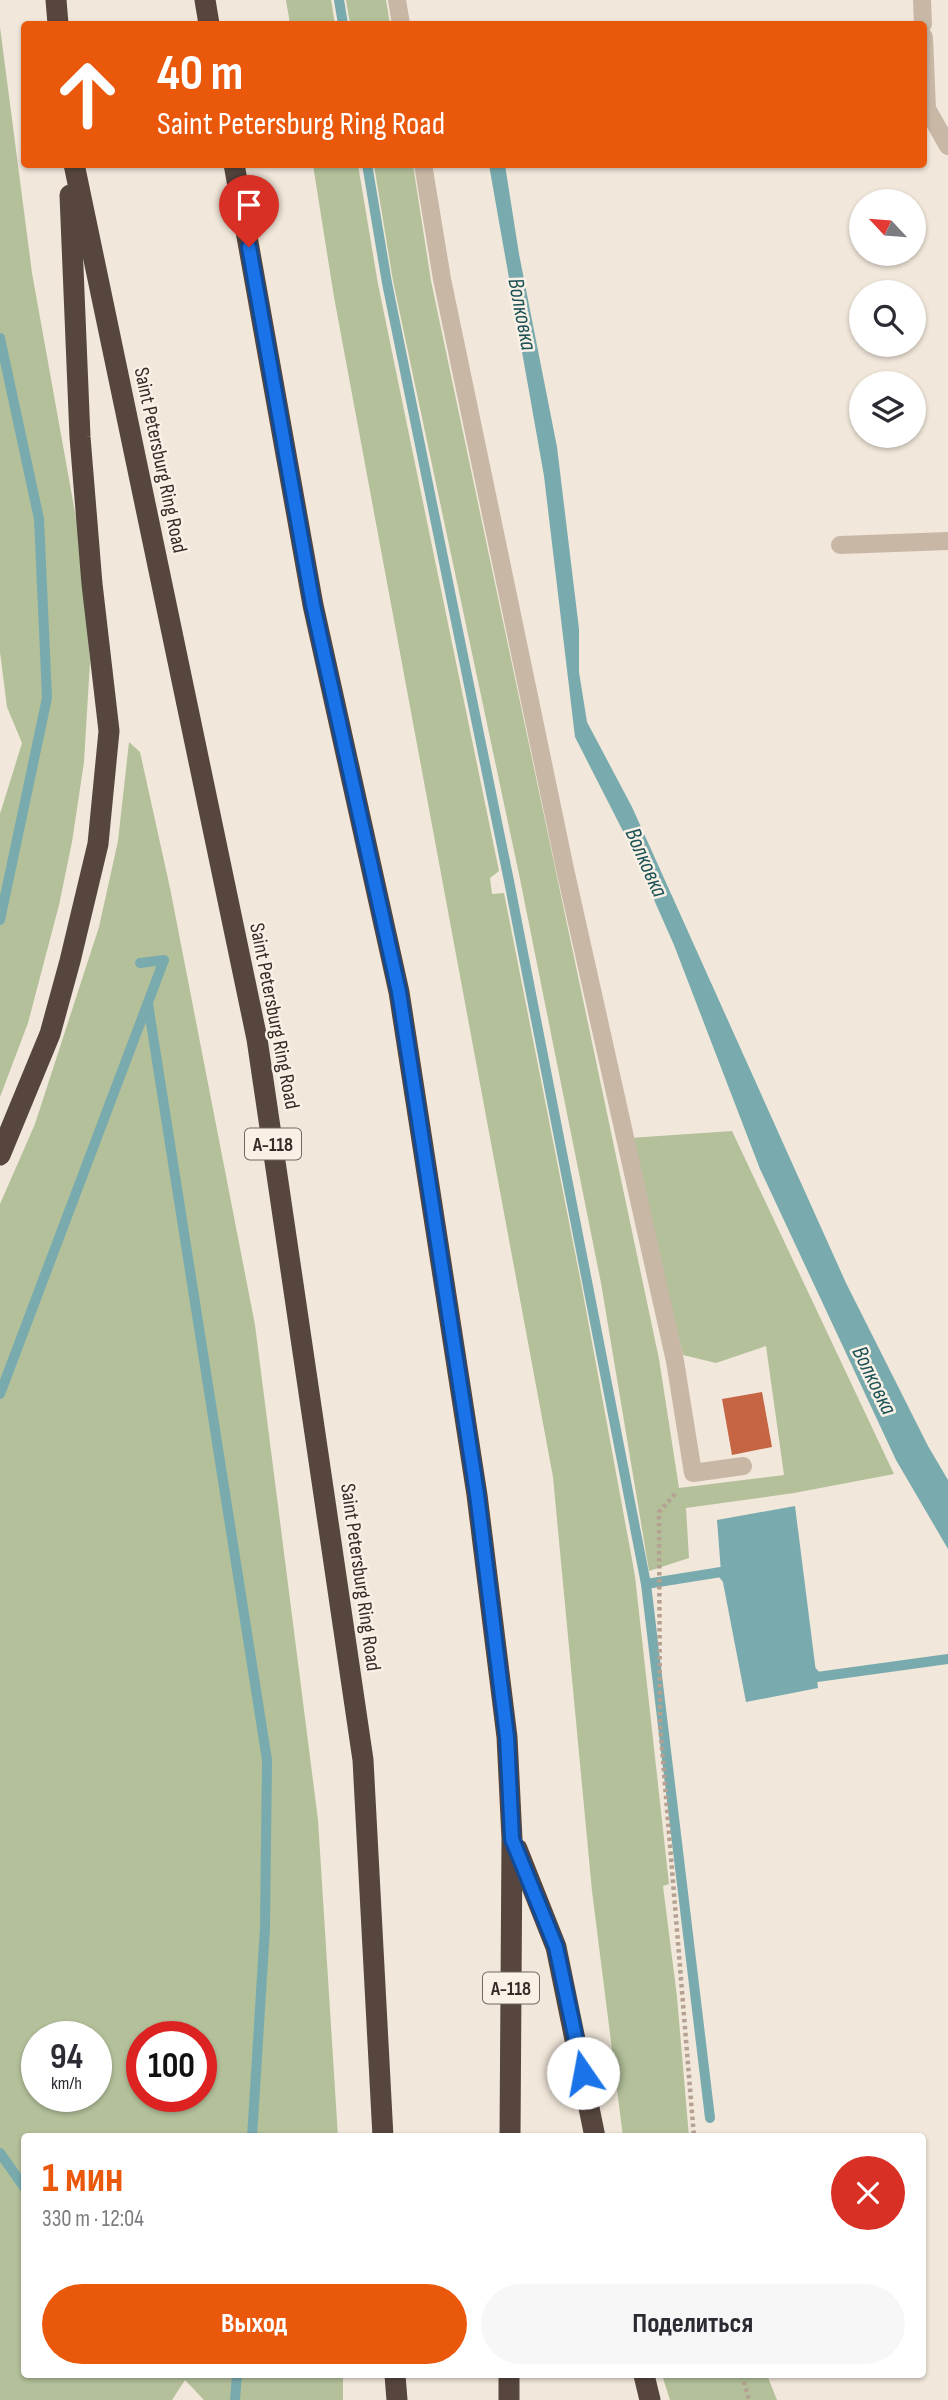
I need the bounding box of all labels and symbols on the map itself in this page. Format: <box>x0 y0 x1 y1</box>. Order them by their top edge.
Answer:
pin <box>219 175 279 247</box>
north arrow <box>849 189 926 266</box>
water label: Волковка <box>501 276 543 353</box>
street label: Saint Petersburg Ring Road <box>129 365 192 555</box>
water label: Волковка <box>618 823 674 902</box>
street label: Saint Petersburg Ring Road <box>244 921 305 1111</box>
road number: А-118 <box>245 1128 301 1160</box>
water label: Волковка <box>846 1342 903 1420</box>
street label: Saint Petersburg Ring Road <box>335 1482 386 1672</box>
road number: А-118 <box>483 1972 539 2004</box>
speed limit sign: 100 <box>126 2021 217 2112</box>
position arrow <box>546 2036 620 2110</box>

